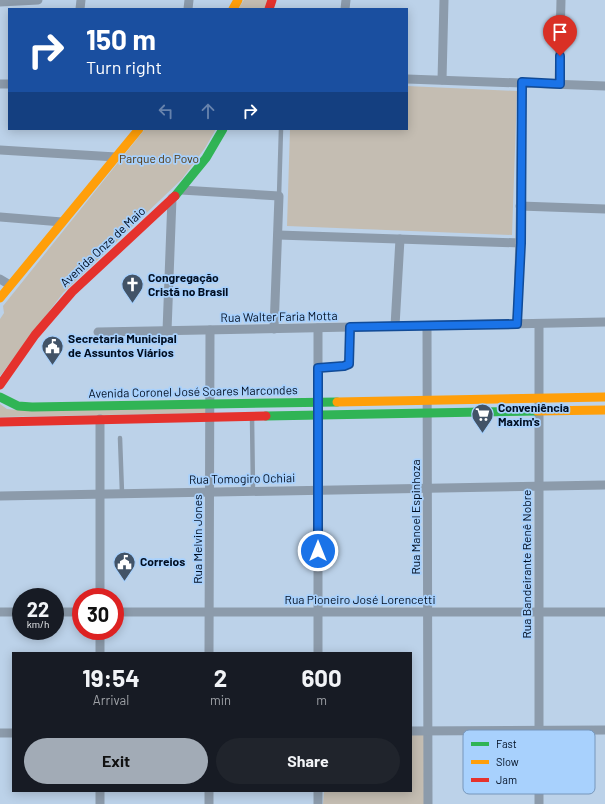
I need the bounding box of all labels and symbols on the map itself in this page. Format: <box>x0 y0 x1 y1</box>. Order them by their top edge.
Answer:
pin <box>543 15 577 56</box>
park label: Parque do Povo <box>119 151 199 165</box>
street label: Avenida Onze de Maio <box>57 203 148 289</box>
place label: Congregação Cristã no Brasil <box>148 270 228 298</box>
church icon: Congregação Cristã no Brasil <box>119 272 145 305</box>
street label: Rua Walter Faria Motta <box>220 308 338 324</box>
place label: Secretaria Municipal de Assuntos Viários <box>68 331 177 359</box>
public building icon: Secretaria Municipal de Assuntos Viários <box>39 333 65 366</box>
street label: Avenida Coronel José Soares Marcondes <box>88 382 298 400</box>
place label: Conveniência Maxim's <box>498 400 569 428</box>
supermarket icon: Conveniência Maxim's <box>469 402 495 435</box>
street label: Rua Manoel Espinhoza <box>408 459 422 575</box>
street label: Rua Tomogiro Ochiai <box>189 470 295 486</box>
street label: Rua Bandeirante Renê Nobre <box>519 489 533 639</box>
street label: Rua Melvin Jones <box>190 494 204 584</box>
position arrow <box>297 530 339 572</box>
public building icon: Correios <box>111 549 137 582</box>
place label: Correios <box>140 554 185 568</box>
speed limit sign: 30 <box>72 588 124 640</box>
street label: Rua Pioneiro José Lorencetti <box>285 592 435 606</box>
legend <box>463 730 595 794</box>
text: Fast <box>496 737 517 750</box>
text: Slow <box>496 755 519 768</box>
text: Jam <box>496 773 517 786</box>

